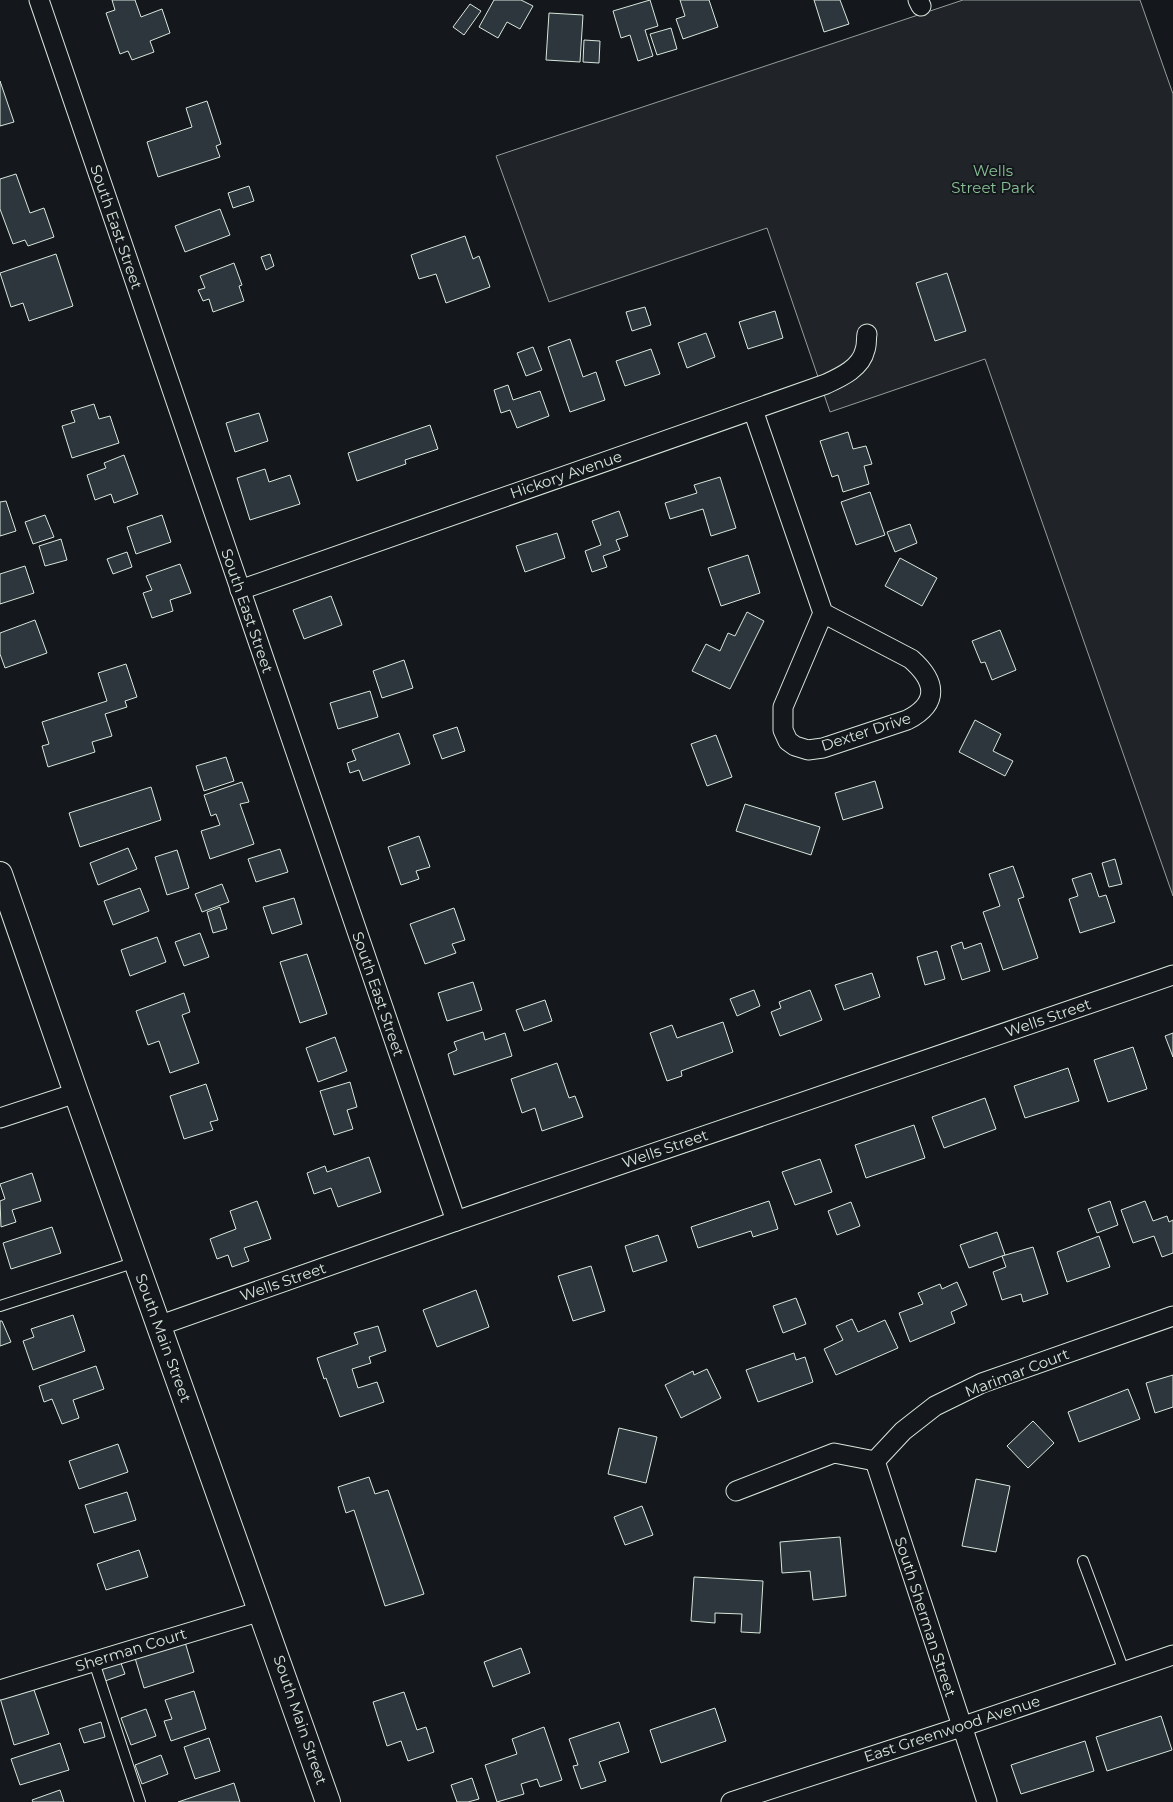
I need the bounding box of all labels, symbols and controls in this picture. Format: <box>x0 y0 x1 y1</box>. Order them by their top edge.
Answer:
park label: Wells Street Park <box>951 161 1035 197</box>
street label: South East Street <box>86 162 147 292</box>
street label: Hickory Avenue <box>507 446 624 503</box>
street label: South East Street <box>217 546 278 676</box>
street label: Dexter Drive <box>819 708 913 755</box>
street label: South East Street <box>348 929 409 1059</box>
street label: Wells Street <box>1002 994 1093 1041</box>
street label: Wells Street <box>619 1125 710 1172</box>
street label: Wells Street <box>237 1258 328 1305</box>
street label: South Main Street <box>131 1271 196 1405</box>
street label: Marimar Court <box>962 1344 1072 1401</box>
street label: South Sherman Street <box>891 1534 960 1699</box>
street label: Sherman Court <box>73 1624 189 1675</box>
street label: South Main Street <box>269 1653 332 1787</box>
street label: East Greenwood Avenue <box>861 1691 1042 1766</box>

